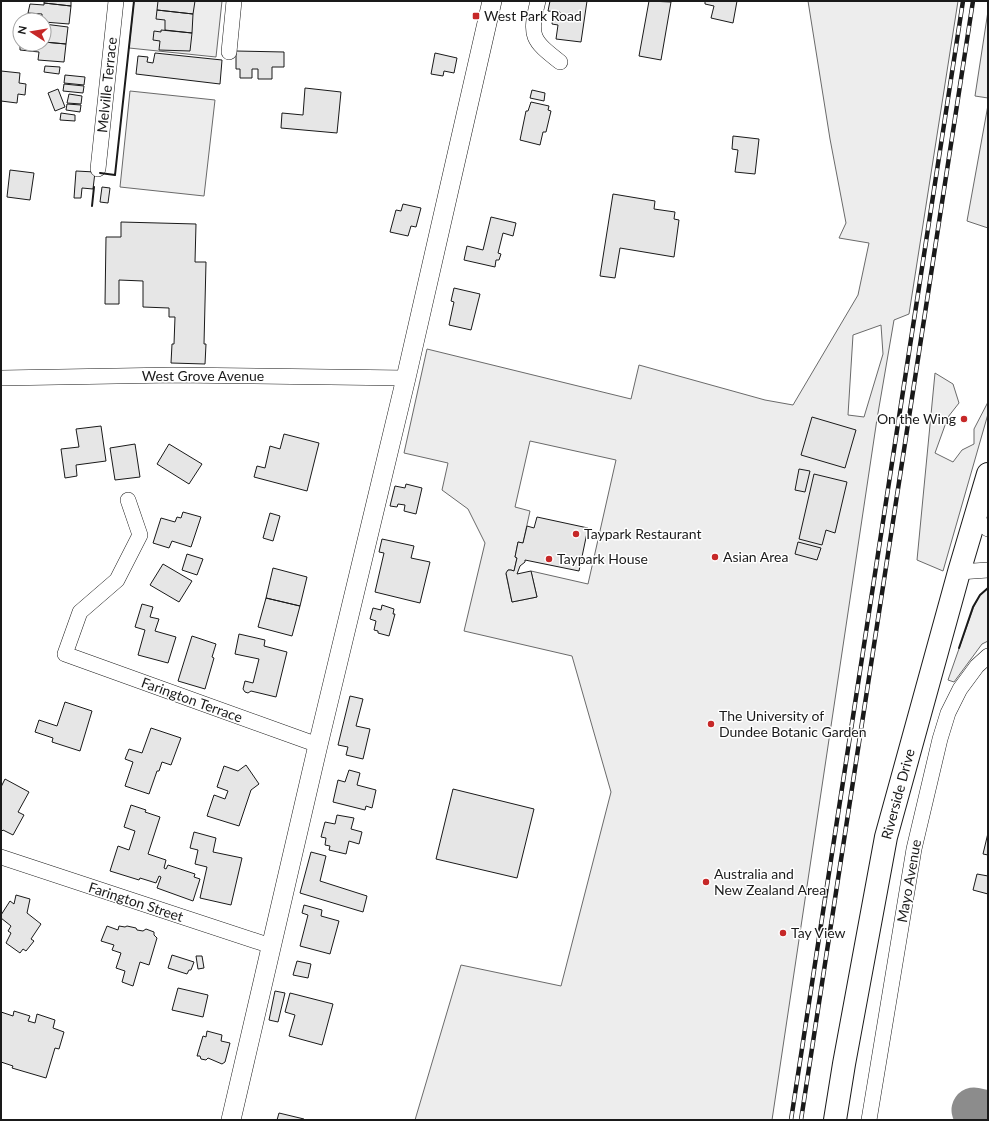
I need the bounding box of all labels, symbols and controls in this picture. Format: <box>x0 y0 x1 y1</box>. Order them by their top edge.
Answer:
place label: West Park Road <box>484 7 582 24</box>
marker: West Park Road <box>471 11 481 21</box>
north arrow <box>12 12 52 52</box>
text: N <box>14 24 29 35</box>
street label: Melville Terrace <box>93 36 120 134</box>
street label: West Grove Avenue <box>142 367 264 384</box>
place label: On the Wing <box>877 410 956 427</box>
marker: On the Wing <box>959 414 969 424</box>
place label: Taypark Restaurant <box>584 525 702 542</box>
marker: Taypark Restaurant <box>571 529 581 539</box>
place label: Asian Area <box>723 548 788 565</box>
place label: Taypark House <box>557 550 648 567</box>
marker: Asian Area <box>710 552 720 562</box>
marker: Taypark House <box>544 554 554 564</box>
street label: Farington Terrace <box>139 673 245 726</box>
place label: The University of Dundee Botanic Garden <box>719 707 867 740</box>
marker: The University of Dundee Botanic Garden <box>706 719 716 729</box>
street label: Riverside Drive <box>877 747 918 841</box>
street label: Mayo Avenue <box>893 838 924 924</box>
place label: Australia and New Zealand Area <box>714 865 826 898</box>
marker: Australia and New Zealand Area <box>701 877 711 887</box>
street label: Farington Street <box>87 878 186 925</box>
place label: Tay View <box>791 924 846 941</box>
marker: Tay View <box>778 928 788 938</box>

